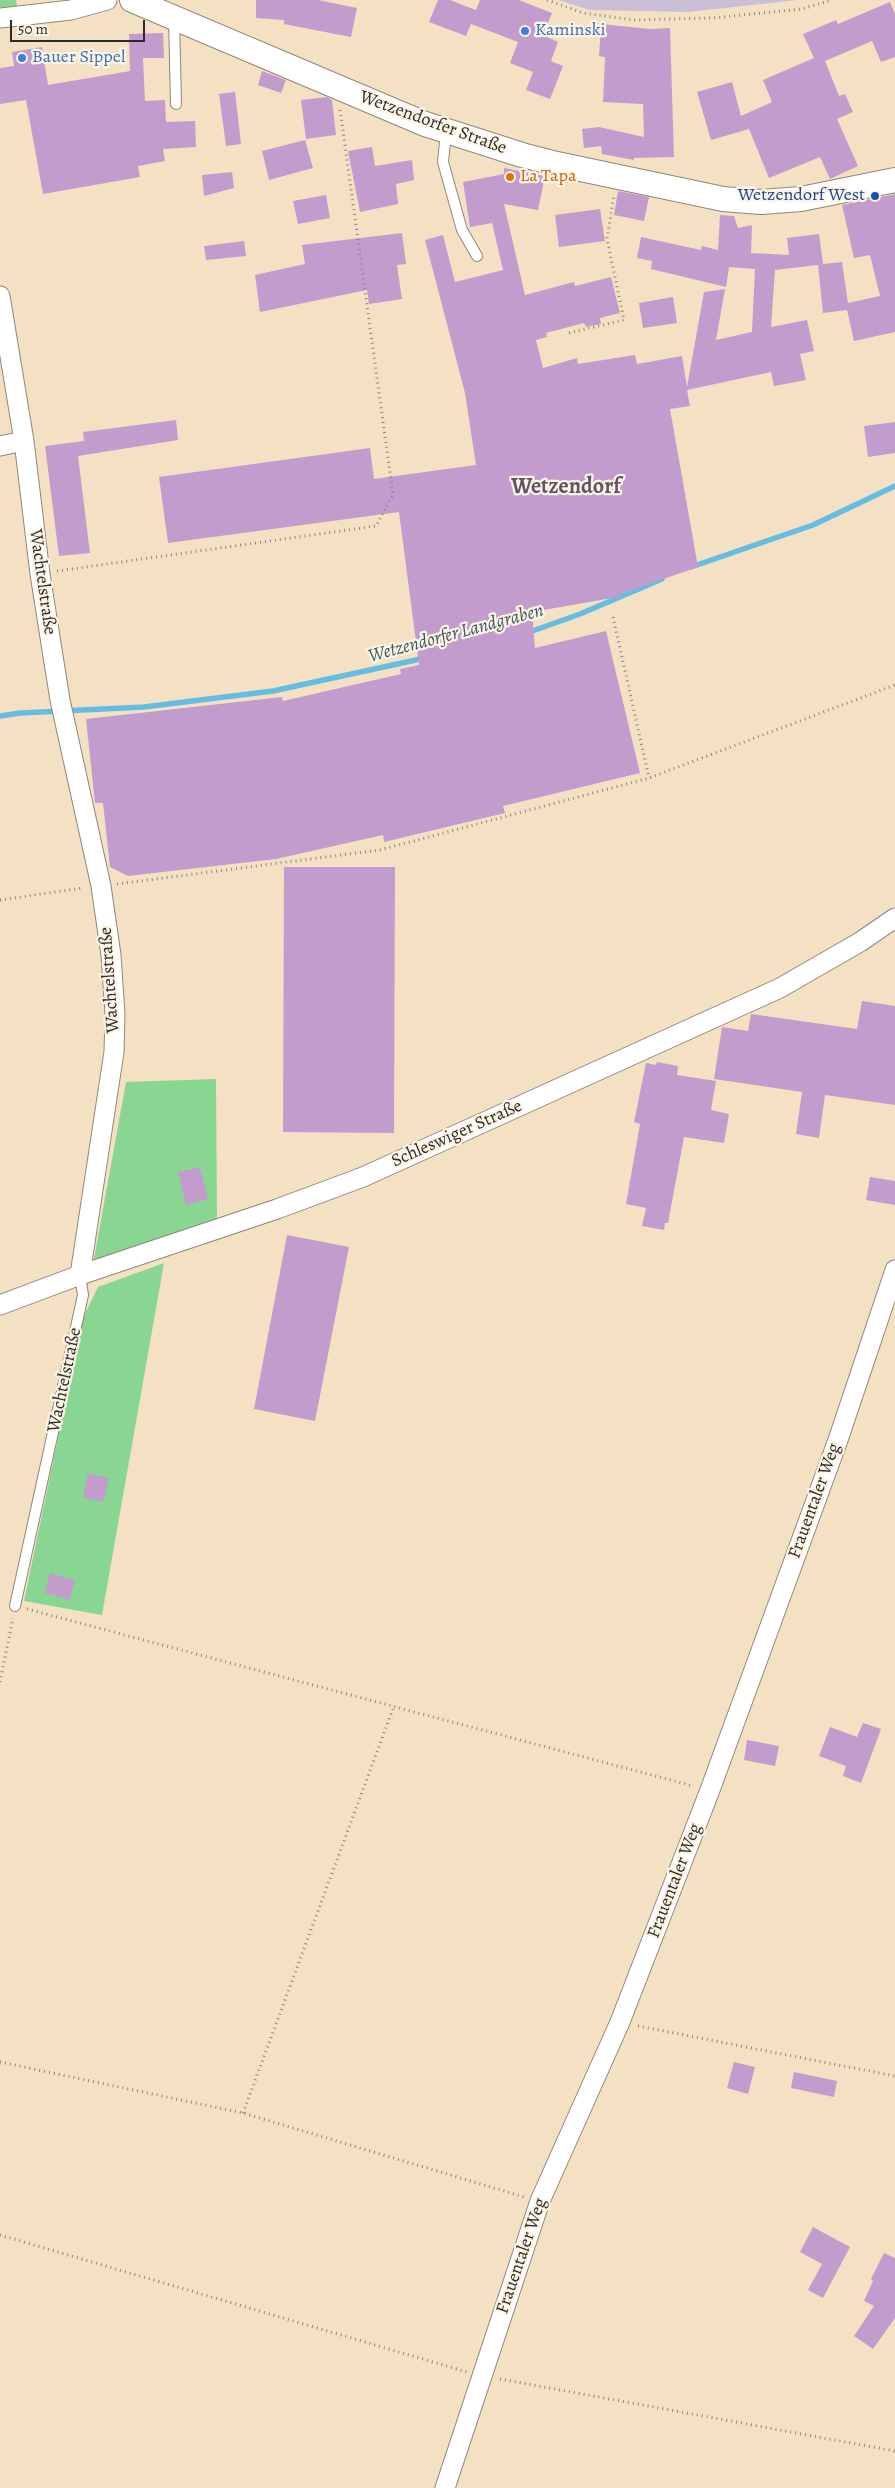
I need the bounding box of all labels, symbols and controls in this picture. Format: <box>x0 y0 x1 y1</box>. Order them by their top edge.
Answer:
scale bar <box>12 10 148 42</box>
text: 50 m <box>18 19 48 39</box>
place label: Kaminski <box>535 20 606 42</box>
marker: Kaminski <box>519 25 531 37</box>
place label: Bauer Sippel <box>32 47 125 69</box>
marker: Bauer Sippel <box>16 52 28 64</box>
street label: Wetzendorfer Straße <box>357 86 509 160</box>
place label: La Tapa <box>520 166 576 188</box>
marker: La Tapa <box>504 171 516 183</box>
place label: Wetzendorf West <box>738 185 865 207</box>
marker: Wetzendorf West <box>869 190 881 202</box>
district label: Wetzendorf <box>511 475 621 501</box>
street label: Wachtelstraße <box>24 528 60 636</box>
water label: Wetzendorfer Landgraben <box>366 600 546 668</box>
street label: Wachtelstraße <box>96 926 124 1034</box>
street label: Schleswiger Straße <box>388 1096 526 1172</box>
street label: Wachtelstraße <box>43 1326 87 1434</box>
street label: Frauentaler Weg <box>784 1440 846 1562</box>
street label: Frauentaler Weg <box>643 1821 707 1941</box>
street label: Frauentaler Weg <box>492 2195 552 2317</box>

